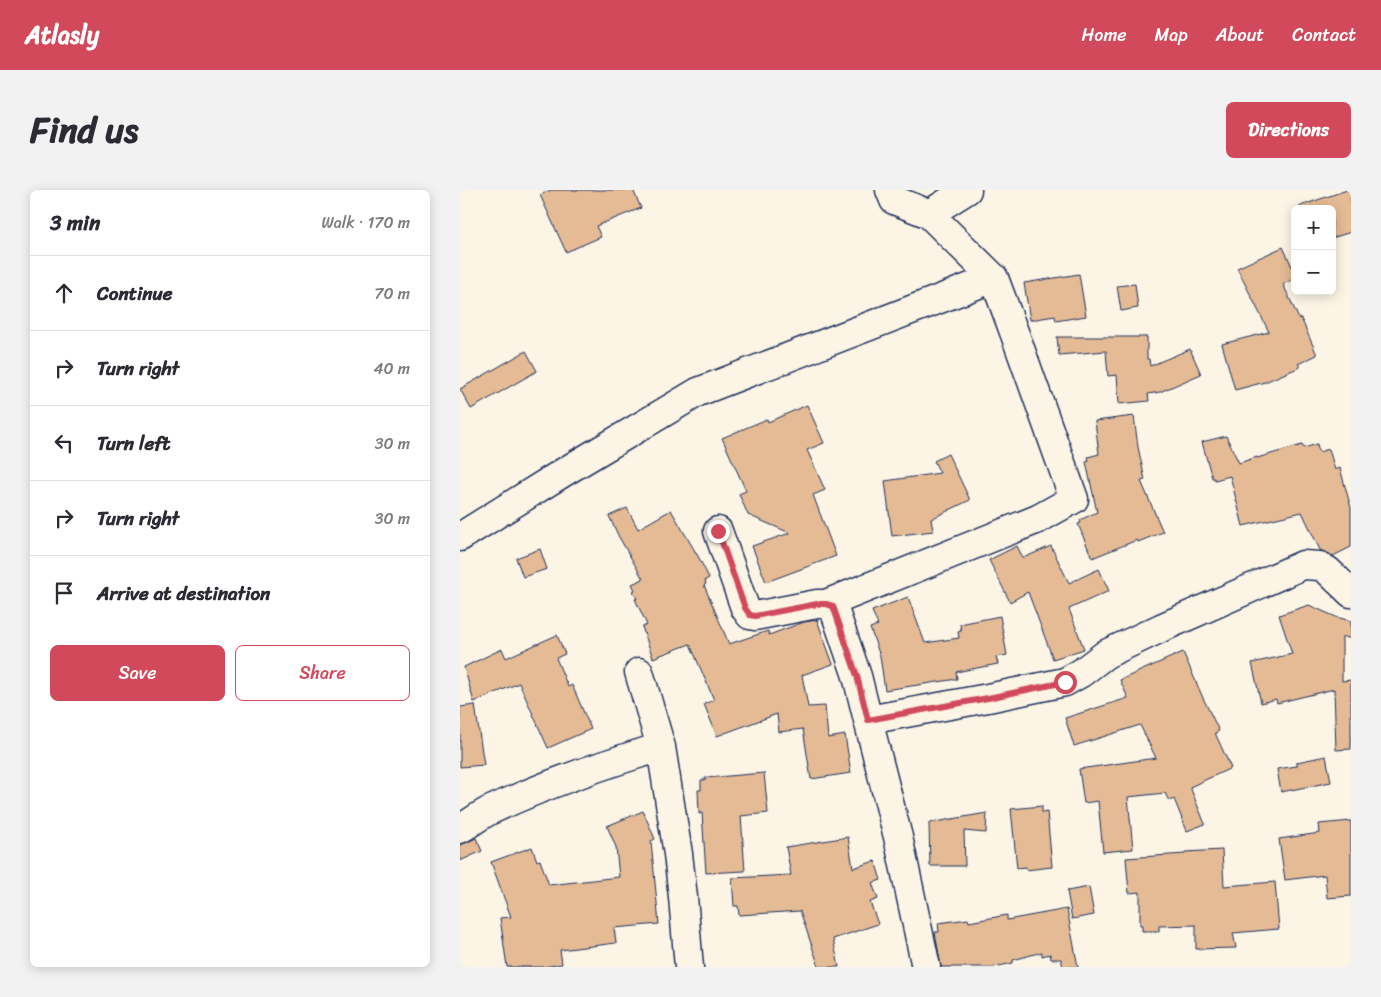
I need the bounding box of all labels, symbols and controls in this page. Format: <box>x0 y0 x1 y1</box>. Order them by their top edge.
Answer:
text: Atlasly <box>25 14 99 56</box>
text: Home <box>1082 19 1127 51</box>
text: Map <box>1155 19 1188 51</box>
text: About <box>1216 19 1264 51</box>
text: Contact <box>1292 19 1356 51</box>
text: Find us <box>30 99 138 161</box>
button: Directions <box>1226 102 1351 158</box>
text: 3 min <box>50 204 100 242</box>
map controls <box>1291 205 1336 295</box>
button: + <box>1291 205 1336 250</box>
text: Walk · 170 m <box>321 208 410 237</box>
button: − <box>1291 250 1336 295</box>
text: Continue <box>97 277 173 310</box>
icon: ahead <box>50 279 78 307</box>
text: 70 m <box>374 279 410 308</box>
text: Turn right <box>97 352 179 385</box>
icon: right <box>50 354 78 382</box>
text: 40 m <box>373 354 410 383</box>
text: Turn left <box>97 427 170 460</box>
icon: left <box>50 429 78 457</box>
text: 30 m <box>375 429 410 458</box>
text: Turn right <box>97 502 179 535</box>
icon: right <box>50 504 78 532</box>
text: 30 m <box>375 504 410 533</box>
route end <box>707 520 730 543</box>
text: Arrive at destination <box>97 577 270 610</box>
icon: arrive <box>50 579 78 607</box>
button: Save <box>50 645 225 701</box>
button: Share <box>235 645 410 701</box>
route start <box>1054 671 1077 694</box>

